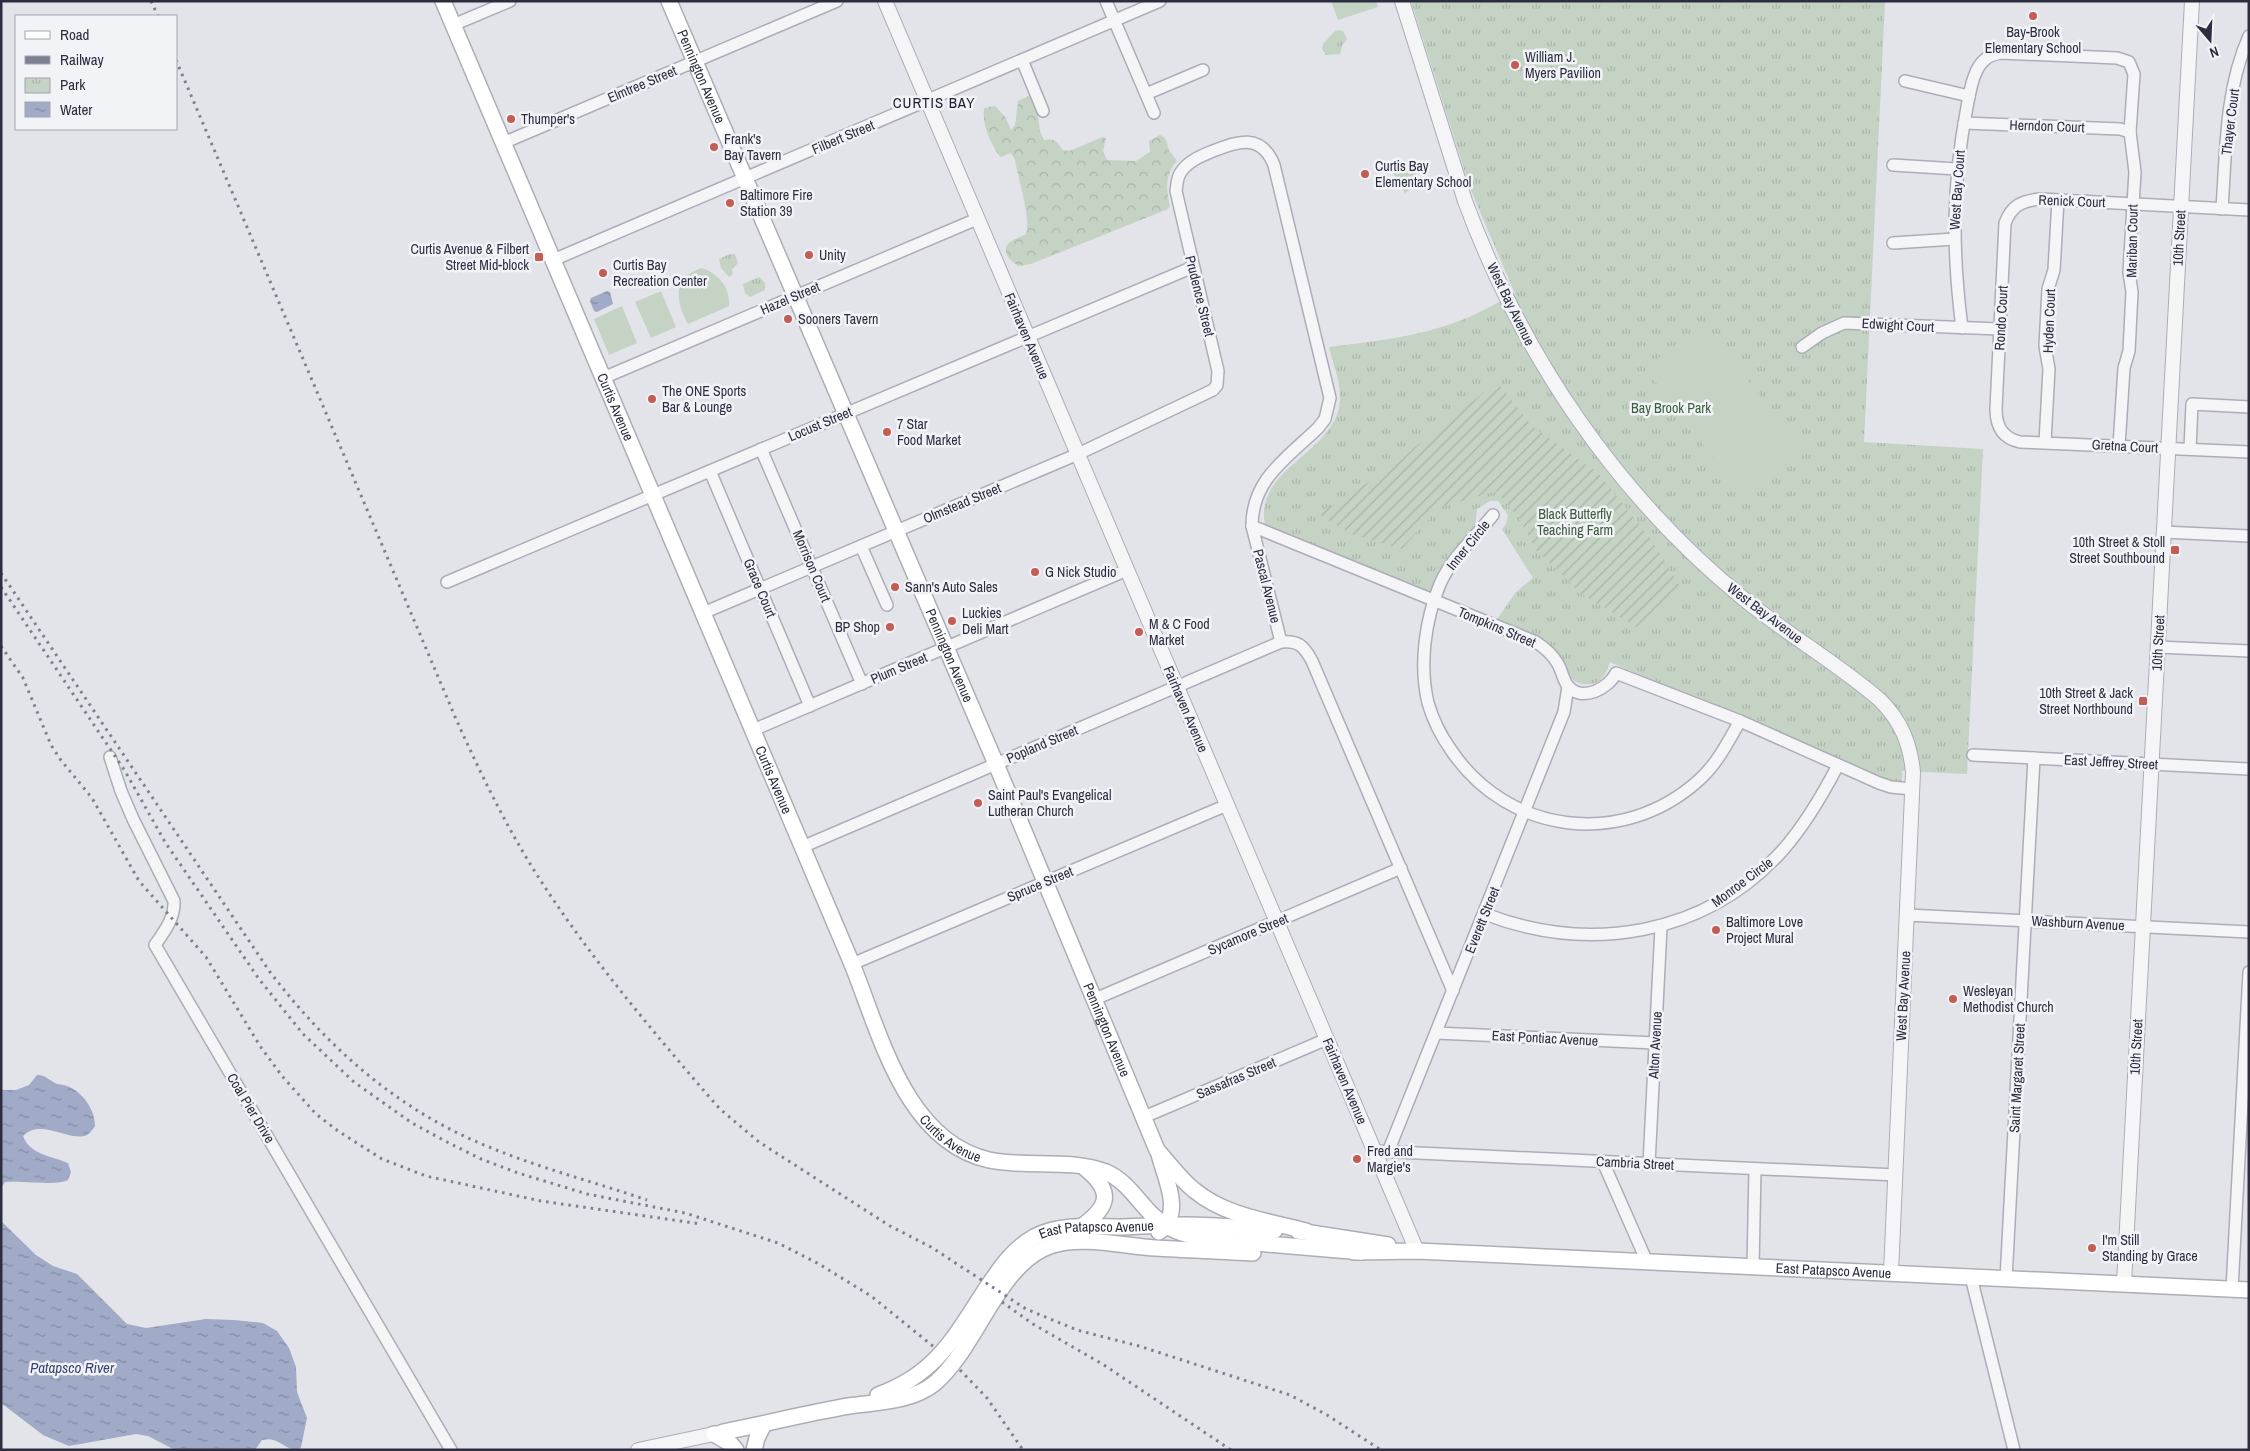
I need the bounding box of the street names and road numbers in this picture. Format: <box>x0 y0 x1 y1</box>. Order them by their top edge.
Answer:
street label: Pennington Avenue <box>673 27 729 126</box>
street label: Elmtree Street <box>605 61 679 107</box>
street label: Thayer Court <box>2217 88 2243 156</box>
street label: Filbert Street <box>809 116 877 158</box>
street label: Herndon Court <box>2009 116 2085 136</box>
street label: West Bay Court <box>1945 149 1969 231</box>
street label: Renick Court <box>2038 191 2106 211</box>
street label: Mariban Court <box>2122 204 2142 278</box>
street label: 10th Street <box>2169 209 2189 267</box>
street label: Prudence Street <box>1181 254 1219 338</box>
street label: West Bay Avenue <box>1483 260 1539 348</box>
street label: Hazel Street <box>757 277 823 319</box>
street label: Rondo Court <box>1990 285 2012 351</box>
street label: Hyden Court <box>2039 288 2059 354</box>
street label: Fairhaven Avenue <box>1001 290 1053 382</box>
street label: Edwight Court <box>1861 314 1935 336</box>
street label: Curtis Avenue <box>593 370 638 444</box>
street label: Locust Street <box>785 402 855 446</box>
street label: Gretna Court <box>2091 435 2159 457</box>
street label: Olmstead Street <box>920 479 1004 527</box>
street label: Inner Circle <box>1442 516 1494 574</box>
street label: Morrison Court <box>789 527 835 605</box>
street label: Pascal Avenue <box>1249 547 1285 625</box>
street label: Grace Court <box>739 556 781 620</box>
street label: West Bay Avenue <box>1724 579 1806 647</box>
street label: Tompkins Street <box>1455 603 1539 651</box>
street label: Pennington Avenue <box>921 606 977 705</box>
street label: 10th Street <box>2148 614 2168 672</box>
street label: Plum Street <box>868 648 930 688</box>
street label: Fairhaven Avenue <box>1160 663 1212 755</box>
street label: Popland Street <box>1004 721 1080 767</box>
street label: Curtis Avenue <box>751 743 796 816</box>
street label: East Jeffrey Street <box>2063 751 2159 773</box>
street label: Monroe Circle <box>1708 853 1776 911</box>
street label: Spruce Street <box>1004 862 1076 906</box>
street label: Everett Street <box>1461 884 1503 956</box>
street label: Sycamore Street <box>1205 909 1291 959</box>
street label: Washburn Avenue <box>2031 912 2125 934</box>
street label: West Bay Avenue <box>1892 950 1914 1042</box>
street label: Pennington Avenue <box>1079 980 1134 1079</box>
street label: Alton Avenue <box>1644 1011 1666 1080</box>
street label: 10th Street <box>2126 1018 2146 1076</box>
street label: Saint Margaret Street <box>2005 1023 2029 1133</box>
street label: East Pontiac Avenue <box>1491 1026 1599 1050</box>
street label: Fairhaven Avenue <box>1319 1035 1371 1127</box>
street label: Sassafras Street <box>1193 1053 1279 1103</box>
street label: Coal Pier Drive <box>223 1070 279 1146</box>
street label: Curtis Avenue <box>916 1111 983 1166</box>
street label: Cambria Street <box>1596 1152 1674 1174</box>
street label: East Patapsco Avenue <box>1036 1217 1154 1243</box>
street label: East Patapsco Avenue <box>1775 1259 1892 1282</box>

